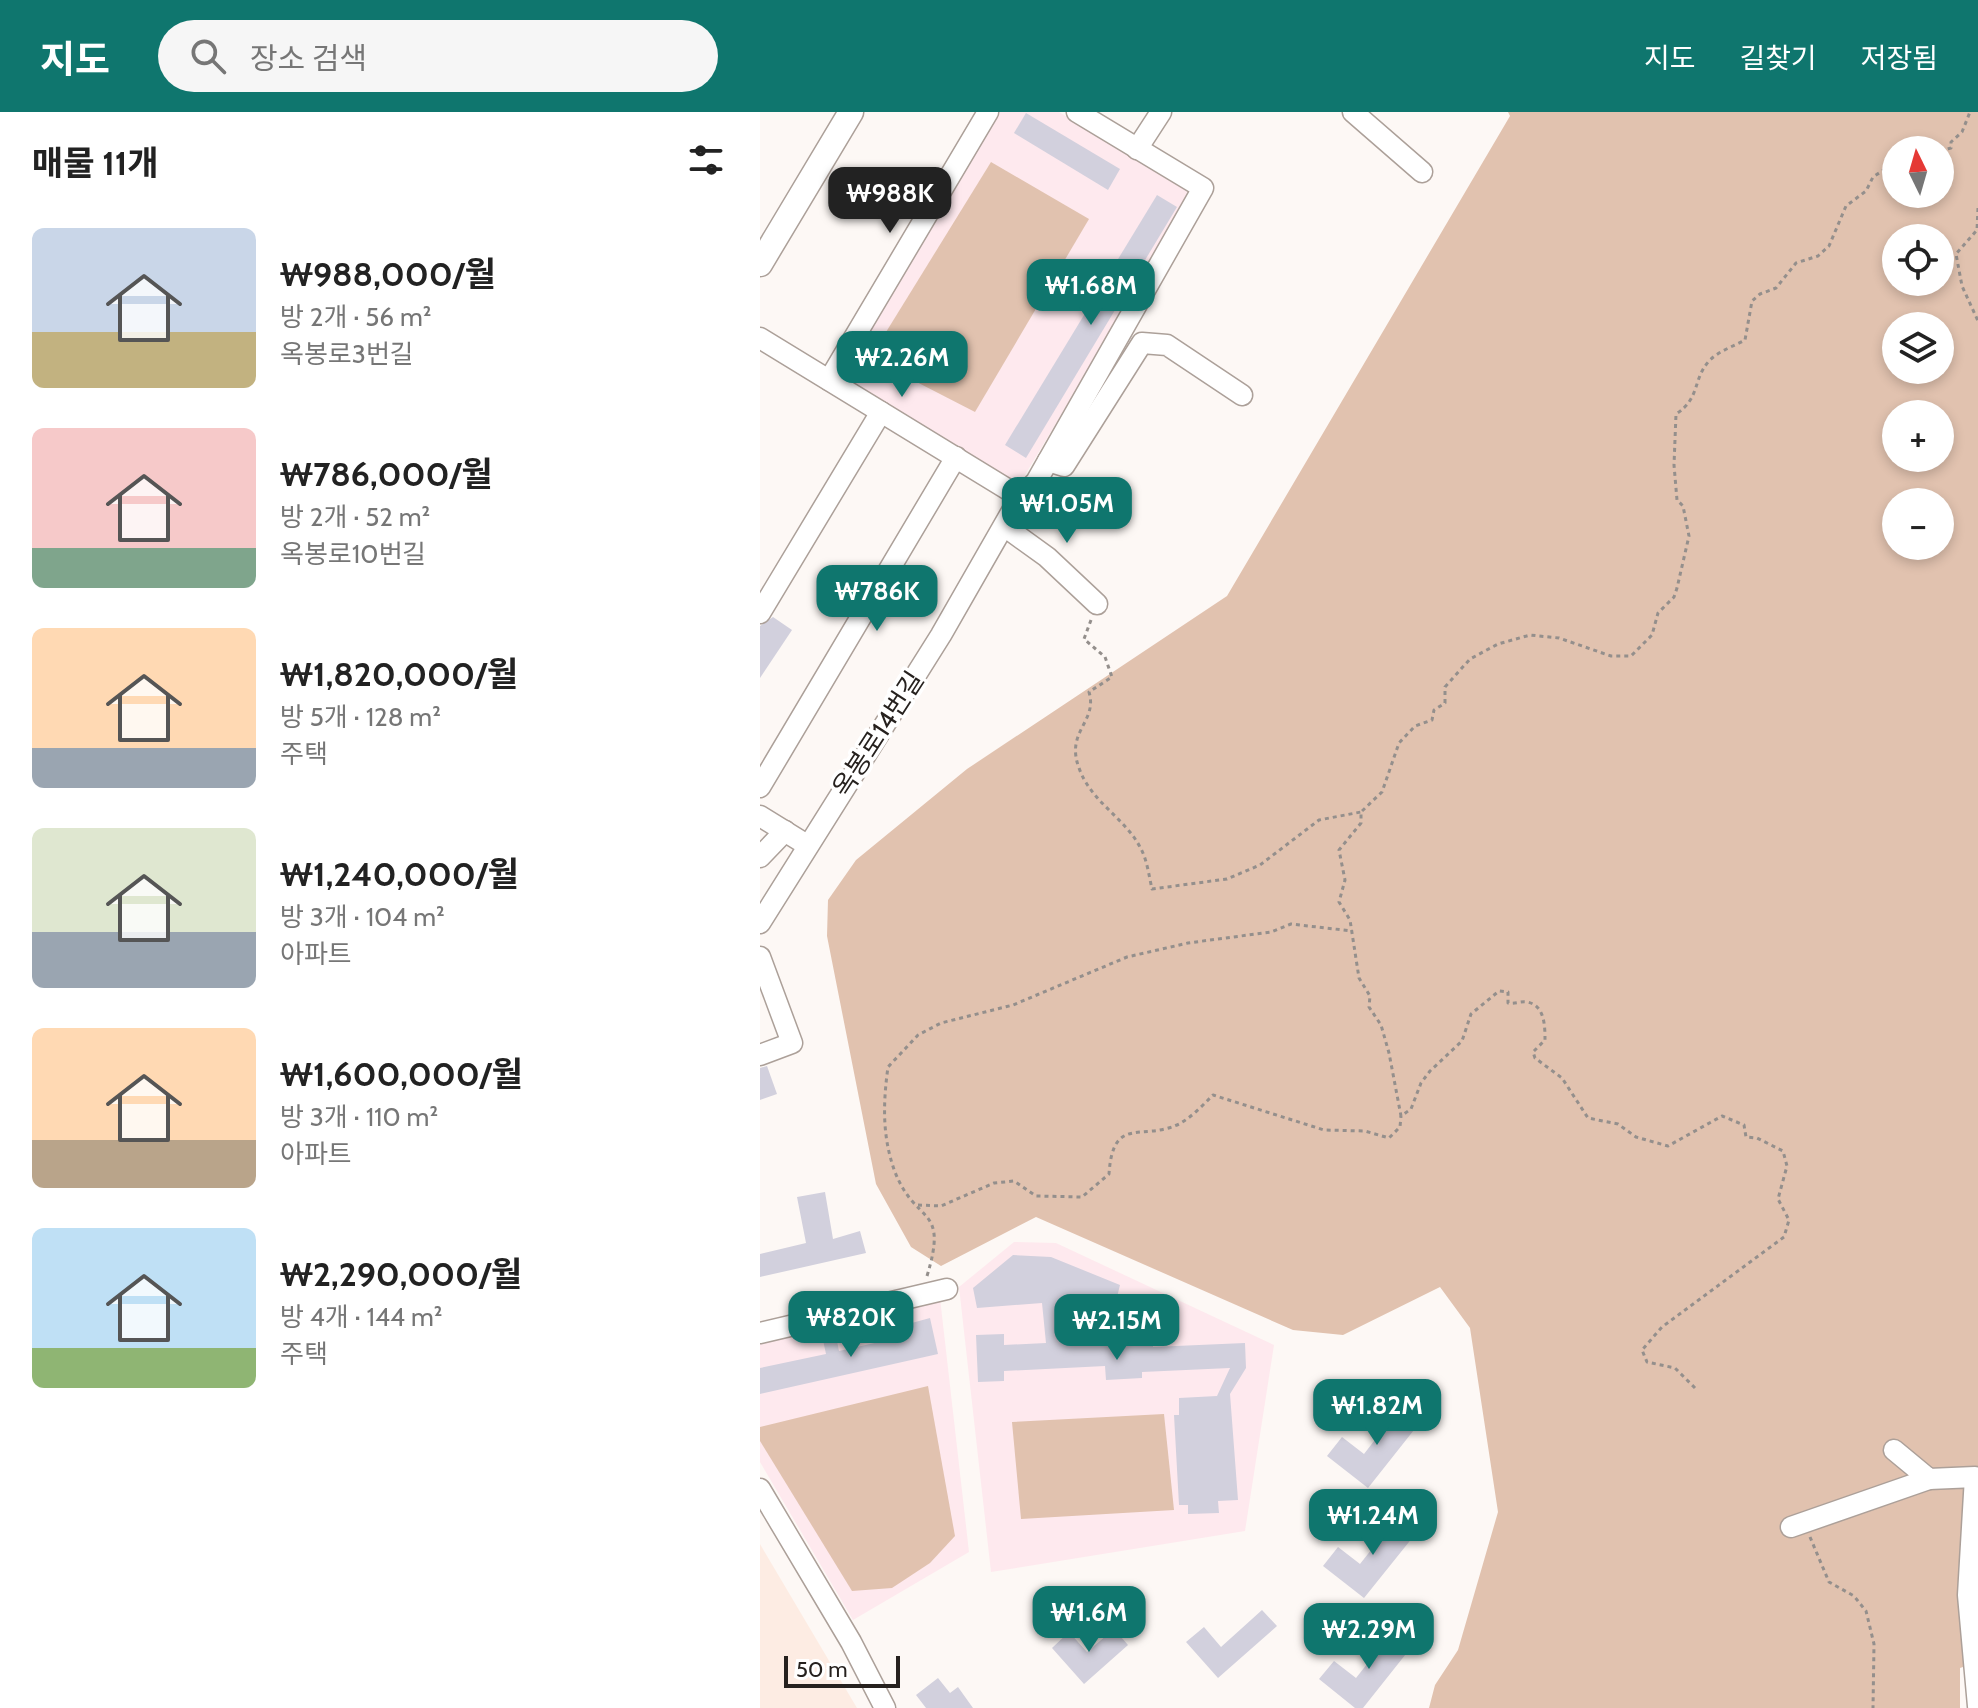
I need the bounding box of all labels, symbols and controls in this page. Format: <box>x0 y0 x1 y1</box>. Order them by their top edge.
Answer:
search box <box>158 20 718 92</box>
icon: search <box>186 34 230 78</box>
text: 지도 <box>40 36 110 83</box>
text: 장소 검색 <box>250 40 367 77</box>
text: 지도 <box>1644 41 1695 75</box>
text: 길찾기 <box>1739 41 1817 75</box>
text: 저장됨 <box>1861 41 1938 75</box>
north arrow <box>1882 136 1954 208</box>
map controls <box>1882 136 1954 560</box>
icon: filters <box>684 138 728 182</box>
text: 매물 11개 <box>32 142 159 184</box>
pin: ₩988K <box>834 167 946 235</box>
text: ₩988K <box>846 177 934 209</box>
button: locate <box>1882 224 1954 296</box>
text: ₩988,000/월 <box>280 253 496 295</box>
pin: ₩1.68M <box>1026 259 1156 327</box>
icon: home <box>96 260 192 356</box>
text: ₩1.68M <box>1045 269 1137 301</box>
text: 방 2개 · 56 m² <box>280 301 431 333</box>
button: layers <box>1882 312 1954 384</box>
pin: ₩2.26M <box>837 331 967 399</box>
text: 옥봉로3번길 <box>280 338 414 370</box>
text: ₩2.26M <box>855 341 949 373</box>
button: + <box>1882 400 1954 472</box>
text: ₩786,000/월 <box>280 453 493 495</box>
icon: home <box>96 460 192 556</box>
pin: ₩1.05M <box>1002 477 1132 545</box>
text: ₩1.05M <box>1020 487 1114 519</box>
button: − <box>1882 488 1954 560</box>
text: 방 2개 · 52 m² <box>280 501 430 533</box>
text: 옥봉로10번길 <box>280 538 426 570</box>
pin: ₩786K <box>821 565 933 633</box>
text: ₩786K <box>834 575 920 607</box>
text: ₩1,820,000/월 <box>280 653 518 695</box>
icon: home <box>96 660 192 756</box>
street label: 옥봉로14번길 <box>826 665 930 803</box>
text: 방 5개 · 128 m² <box>280 701 441 733</box>
text: 주택 <box>280 738 328 770</box>
text: ₩1,240,000/월 <box>280 853 519 895</box>
icon: home <box>96 860 192 956</box>
text: 방 3개 · 104 m² <box>280 901 445 933</box>
text: 아파트 <box>280 938 352 970</box>
text: ₩1,600,000/월 <box>280 1053 523 1095</box>
icon: home <box>96 1060 192 1156</box>
text: 방 3개 · 110 m² <box>280 1101 438 1133</box>
text: 아파트 <box>280 1138 352 1170</box>
text: ₩2,290,000/월 <box>280 1253 522 1295</box>
icon: home <box>96 1260 192 1356</box>
pin: ₩820K <box>795 1291 907 1359</box>
pin: ₩2.15M <box>1052 1294 1182 1362</box>
text: 방 4개 · 144 m² <box>280 1301 442 1333</box>
text: ₩820K <box>806 1301 896 1333</box>
text: ₩2.15M <box>1072 1304 1162 1336</box>
text: 주택 <box>280 1338 328 1370</box>
pin: ₩1.82M <box>1312 1379 1442 1447</box>
text: ₩1.82M <box>1331 1389 1423 1421</box>
pin: ₩1.24M <box>1308 1489 1438 1557</box>
text: ₩1.24M <box>1327 1499 1419 1531</box>
pin: ₩1.6M <box>1033 1586 1145 1654</box>
text: ₩1.6M <box>1051 1596 1127 1628</box>
pin: ₩2.29M <box>1304 1603 1434 1671</box>
text: ₩2.29M <box>1322 1613 1416 1645</box>
scale bar <box>784 1652 900 1688</box>
text: 50 m <box>796 1656 848 1683</box>

